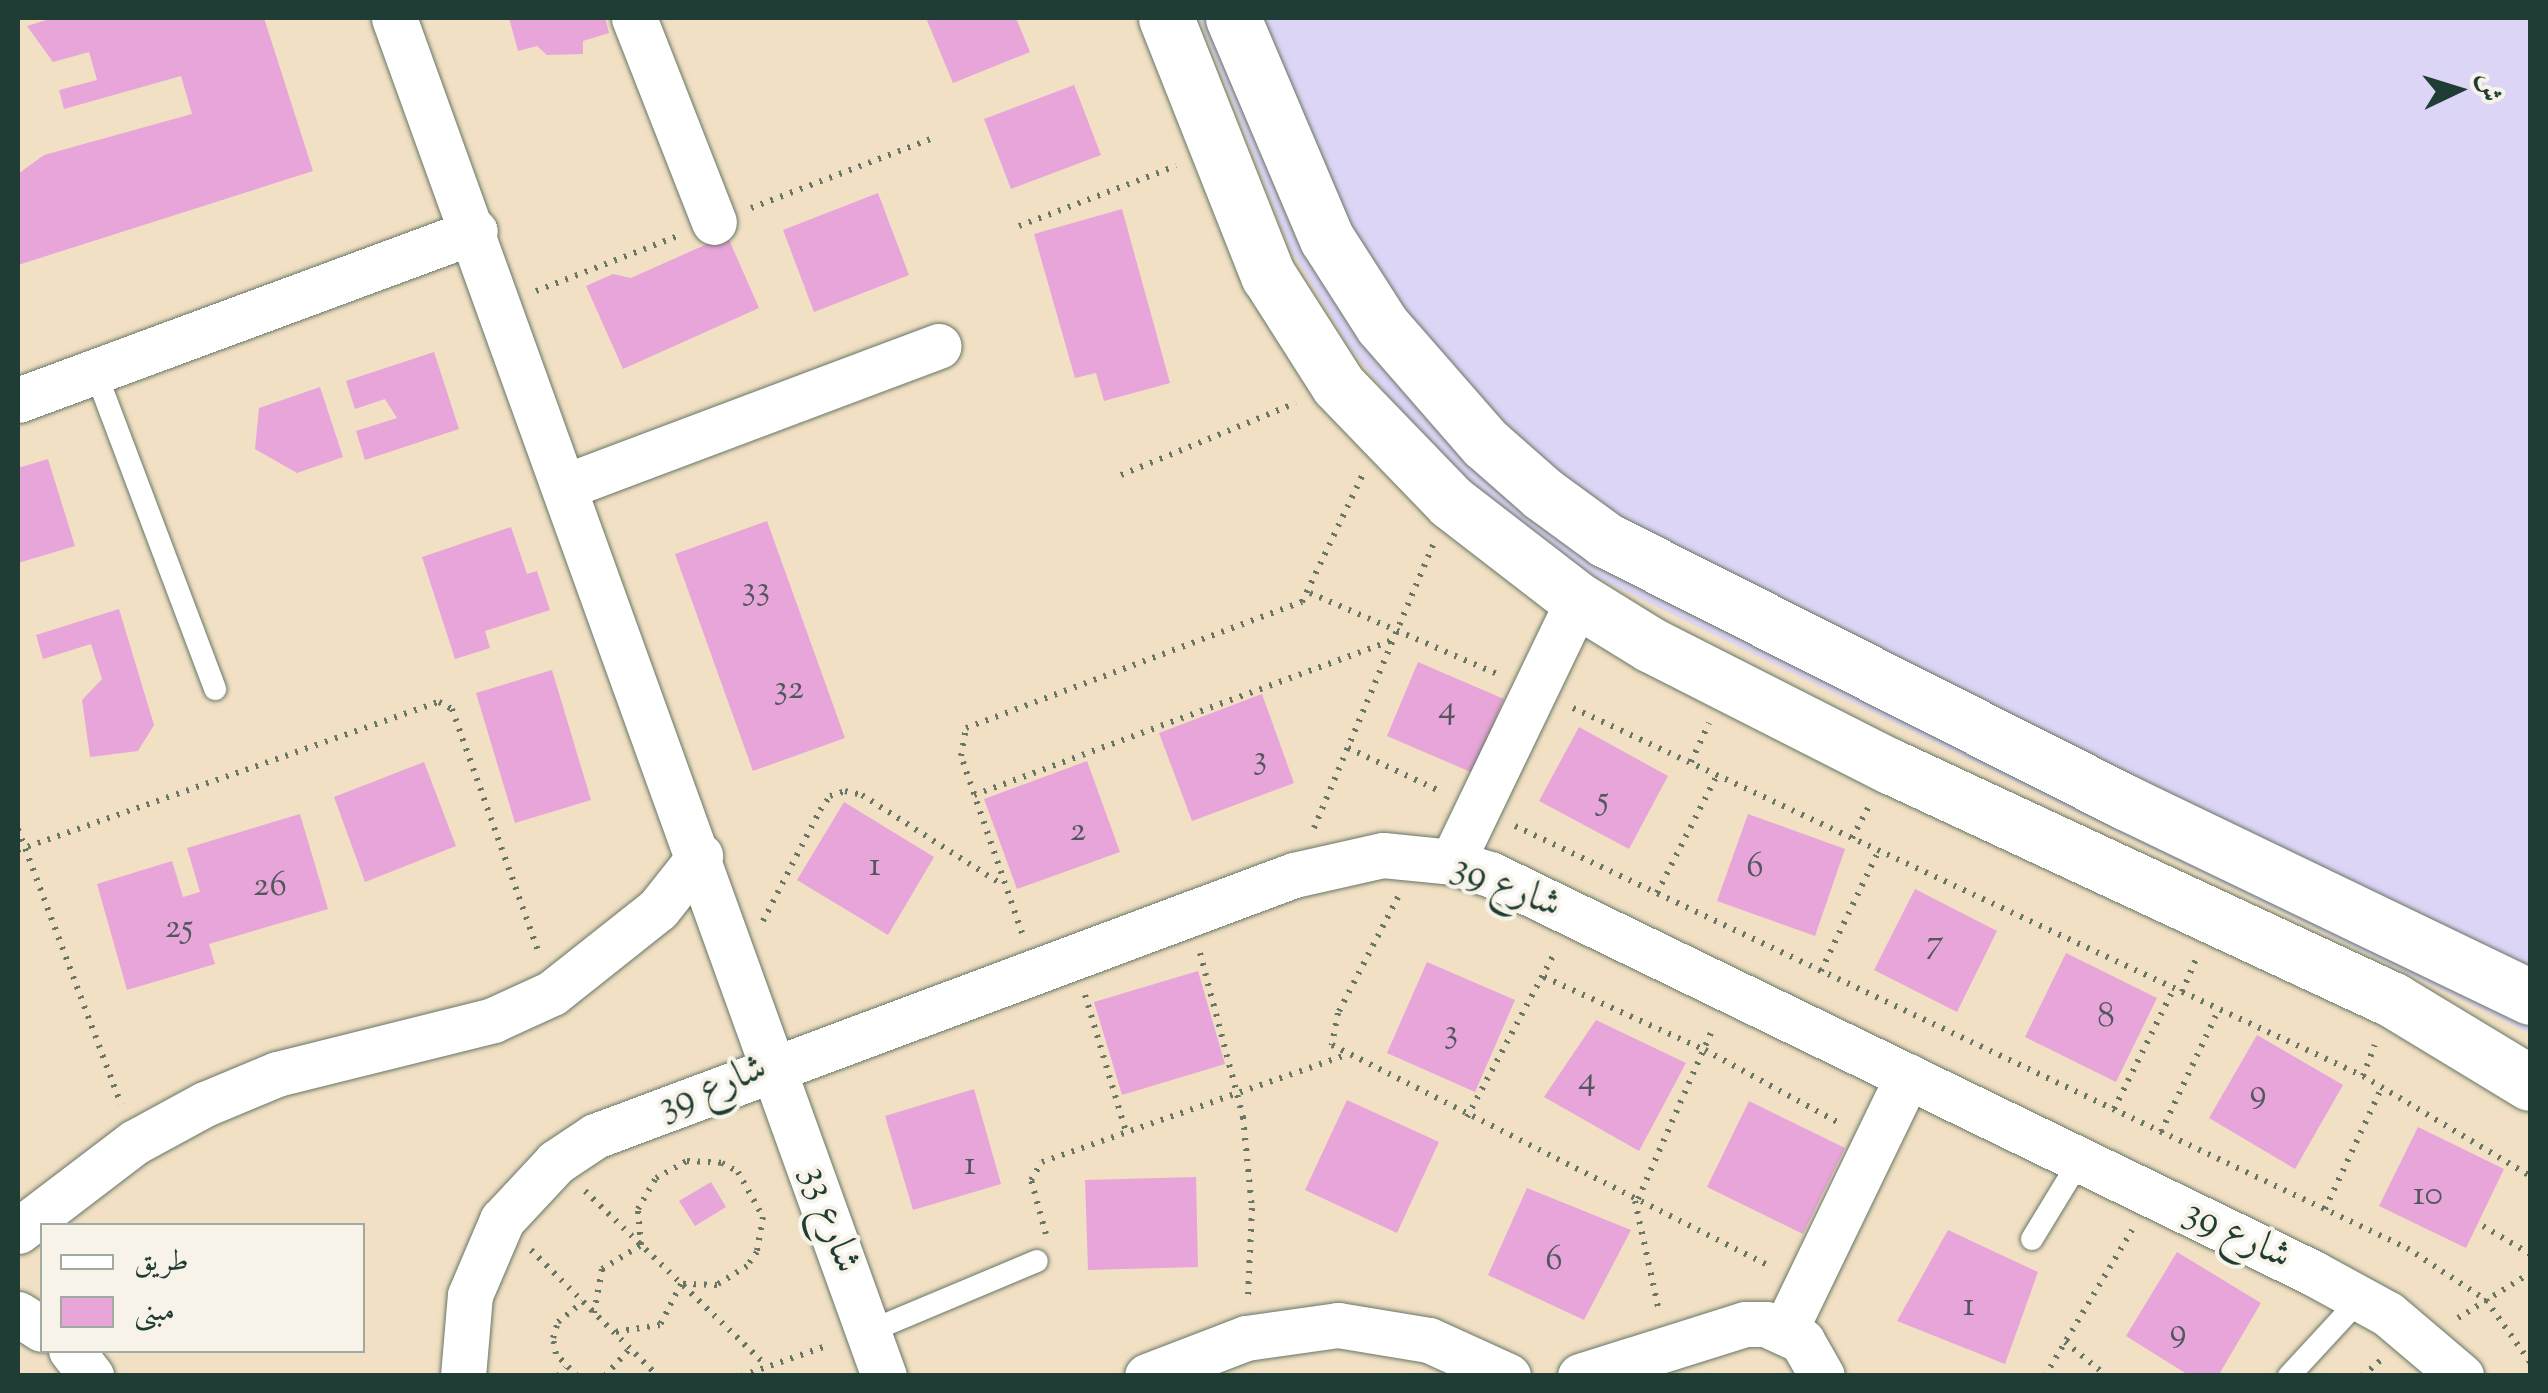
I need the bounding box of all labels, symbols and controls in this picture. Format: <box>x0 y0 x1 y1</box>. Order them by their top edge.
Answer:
north arrow <box>2408 40 2508 140</box>
text: ش <box>2467 73 2509 103</box>
house number: 33 <box>742 570 770 612</box>
house number: 32 <box>774 669 804 711</box>
house number: 4 <box>1438 689 1456 731</box>
house number: 3 <box>1253 739 1267 781</box>
house number: 5 <box>1597 780 1609 822</box>
house number: 2 <box>1070 811 1086 853</box>
street label: شارع 39 <box>1445 845 1567 931</box>
house number: 1 <box>869 846 881 888</box>
house number: 6 <box>1746 847 1764 889</box>
house number: 26 <box>253 866 287 908</box>
house number: 25 <box>165 908 193 950</box>
house number: 7 <box>1926 923 1944 965</box>
house number: 8 <box>2097 997 2115 1039</box>
house number: 3 <box>1444 1013 1458 1055</box>
street label: شارع 39 <box>652 1046 774 1132</box>
house number: 4 <box>1578 1060 1596 1102</box>
house number: 9 <box>2249 1073 2267 1115</box>
house number: 1 <box>964 1145 976 1187</box>
street label: شارع 33 <box>788 1160 870 1280</box>
house number: 10 <box>2413 1175 2443 1217</box>
street label: شارع 39 <box>2176 1190 2298 1282</box>
legend <box>40 1223 365 1353</box>
house number: 6 <box>1545 1240 1563 1282</box>
text: طريق <box>134 1241 189 1284</box>
house number: 1 <box>1963 1286 1975 1328</box>
text: مبنى <box>134 1291 175 1334</box>
house number: 9 <box>2169 1312 2187 1354</box>

